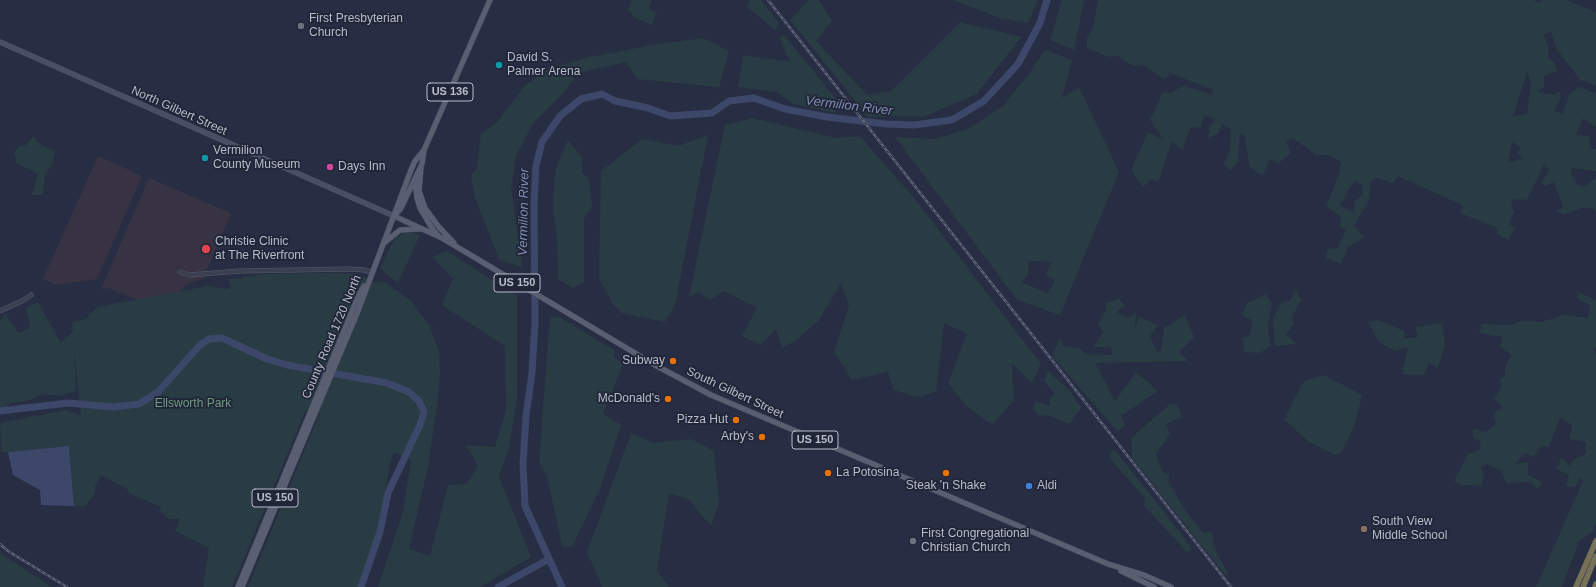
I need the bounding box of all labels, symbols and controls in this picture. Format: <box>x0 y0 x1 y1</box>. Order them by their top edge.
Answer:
place label: First Presbyterian Church <box>309 12 403 40</box>
marker: First Presbyterian Church <box>296 21 306 31</box>
place label: David S. Palmer Arena <box>507 51 580 79</box>
marker: David S. Palmer Arena <box>494 60 504 70</box>
street label: North Gilbert Street <box>129 83 229 139</box>
road number: US 136 <box>427 83 473 101</box>
water label: Vermilion River <box>805 93 893 119</box>
place label: Vermilion County Museum <box>213 144 300 172</box>
marker: Vermilion County Museum <box>200 153 210 163</box>
place label: Days Inn <box>338 160 385 174</box>
marker: Days Inn <box>325 162 335 172</box>
water label: Vermilion River <box>515 168 533 256</box>
place label: Christie Clinic at The Riverfront <box>215 235 304 263</box>
marker: Christie Clinic at The Riverfront <box>200 243 212 255</box>
street label: County Road 1720 North <box>299 273 365 401</box>
road number: US 150 <box>494 274 540 292</box>
place label: Subway <box>622 354 665 368</box>
marker: Subway <box>668 356 678 366</box>
street label: South Gilbert Street <box>684 364 786 422</box>
place label: McDonald's <box>598 392 660 406</box>
marker: McDonald's <box>663 394 673 404</box>
park label: Ellsworth Park <box>155 397 231 411</box>
place label: Pizza Hut <box>677 413 728 427</box>
marker: Pizza Hut <box>731 415 741 425</box>
place label: Arby's <box>721 430 754 444</box>
road number: US 150 <box>792 431 838 449</box>
marker: Arby's <box>757 432 767 442</box>
place label: La Potosina <box>836 466 899 480</box>
marker: La Potosina <box>823 468 833 478</box>
marker: Steak 'n Shake <box>941 468 951 478</box>
place label: Steak 'n Shake <box>906 479 986 493</box>
place label: Aldi <box>1037 479 1057 493</box>
marker: Aldi <box>1024 481 1034 491</box>
road number: US 150 <box>252 489 298 507</box>
place label: South View Middle School <box>1372 515 1447 543</box>
marker: South View Middle School <box>1359 524 1369 534</box>
place label: First Congregational Christian Church <box>921 527 1029 555</box>
marker: First Congregational Christian Church <box>908 536 918 546</box>

